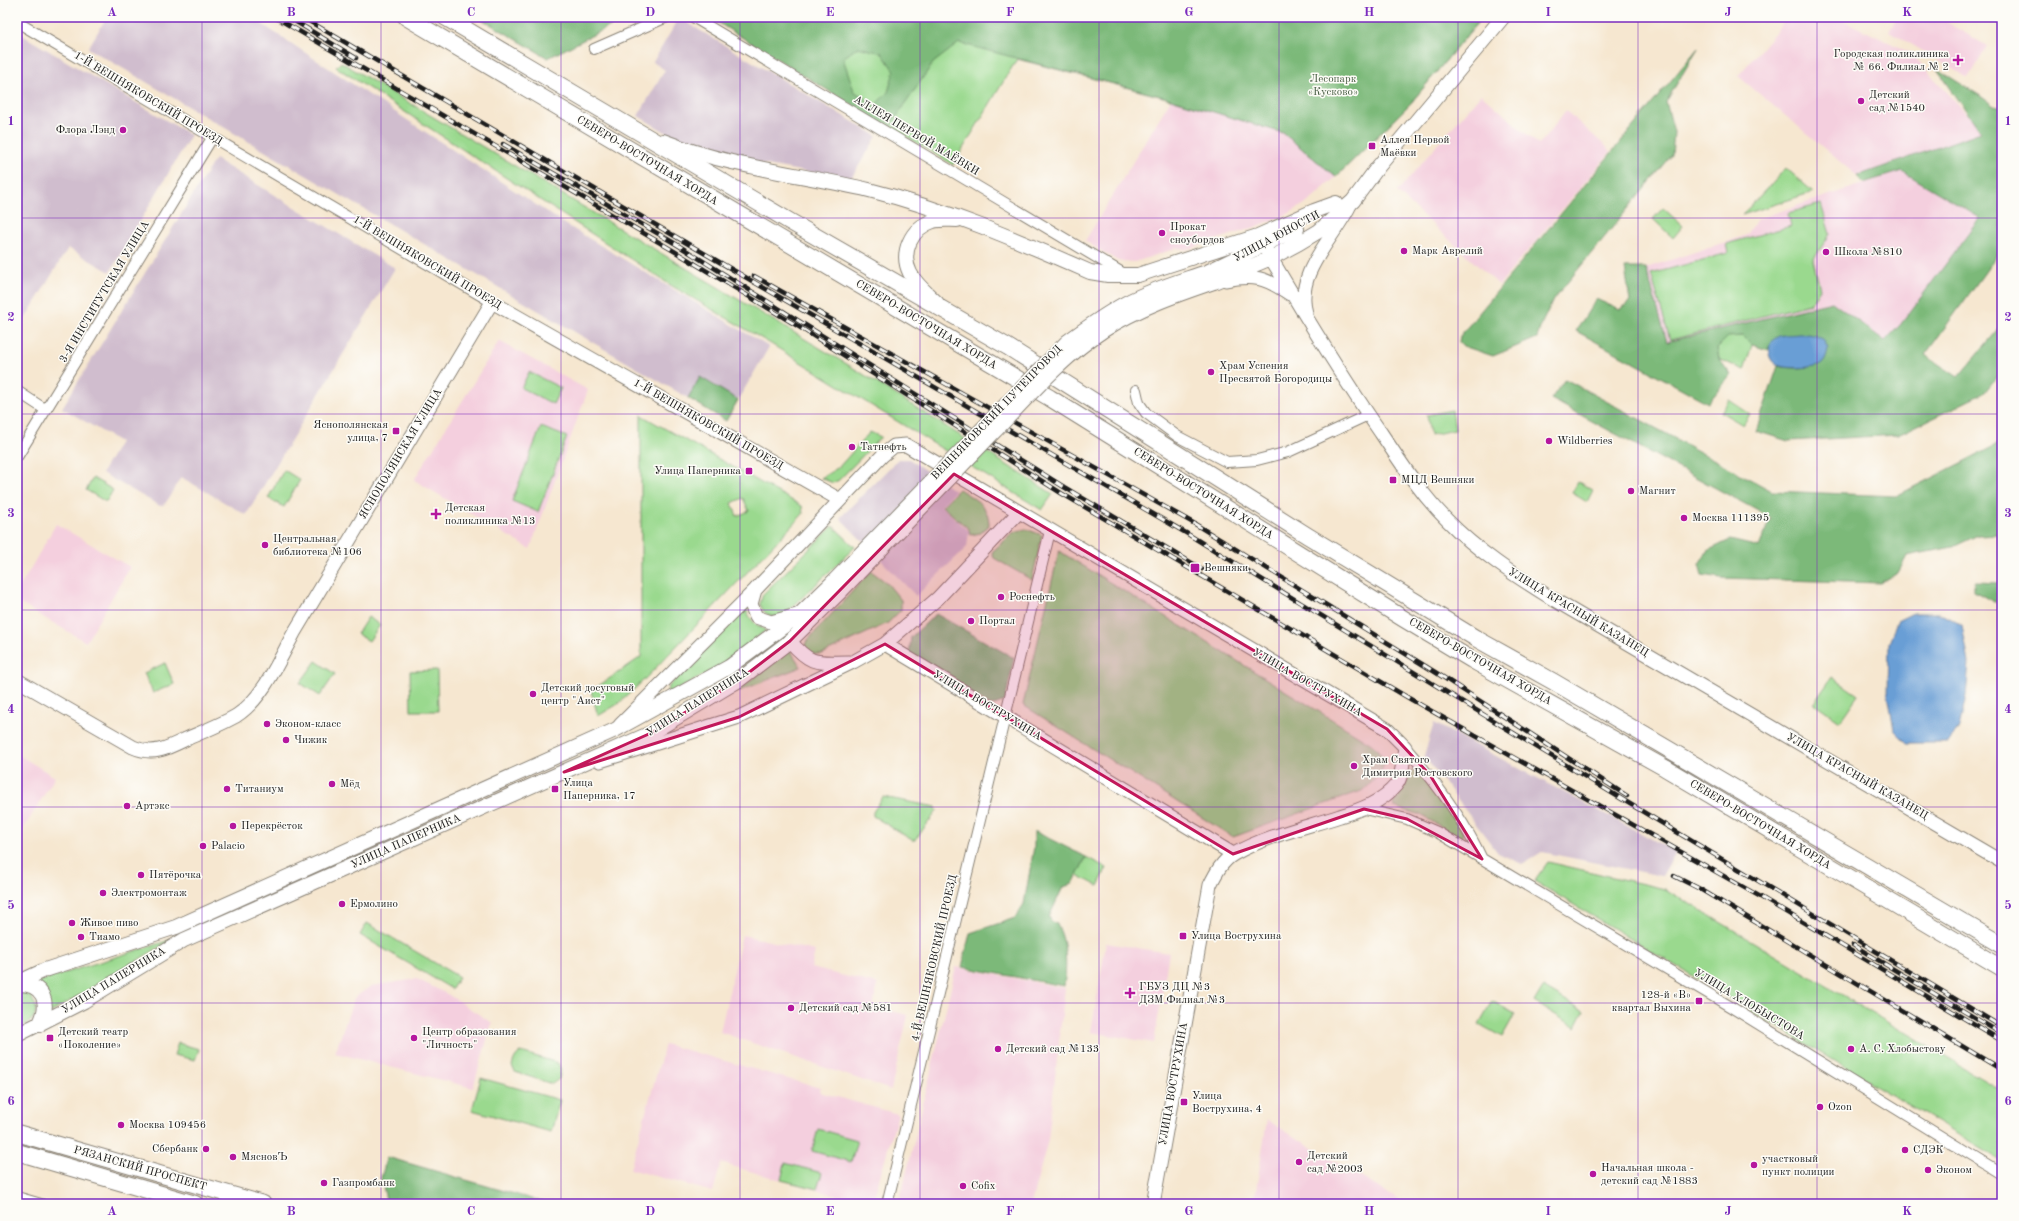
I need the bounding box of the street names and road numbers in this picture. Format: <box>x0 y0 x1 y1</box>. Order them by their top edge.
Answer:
street label: 1-Й ВЕШНЯКОВСКИЙ ПРОЕЗД <box>72 49 225 148</box>
street label: АЛЛЕЯ ПЕРВОЙ МАЁВКИ <box>851 92 982 178</box>
street label: СЕВЕРО-ВОСТОЧНАЯ ХОРДА <box>574 114 720 208</box>
street label: УЛИЦА ЮНОСТИ <box>1232 209 1322 264</box>
street label: 1-Й ВЕШНЯКОВСКИЙ ПРОЕЗД <box>351 213 504 312</box>
street label: 3-Я ИНСТИТУТСКАЯ УЛИЦА <box>58 219 152 365</box>
street label: СЕВЕРО-ВОСТОЧНАЯ ХОРДА <box>853 278 999 372</box>
street label: ВЕШНЯКОВСКИЙ ПУТЕПРОВОД <box>928 342 1064 482</box>
street label: 1-Й ВЕШНЯКОВСКИЙ ПРОЕЗД <box>631 376 786 473</box>
street label: ЯСНОПОЛЯНСКАЯ УЛИЦА <box>358 386 445 521</box>
street label: СЕВЕРО-ВОСТОЧНАЯ ХОРДА <box>1131 446 1275 542</box>
street label: УЛИЦА КРАСНЫЙ КАЗАНЕЦ <box>1506 565 1651 659</box>
street label: СЕВЕРО-ВОСТОЧНАЯ ХОРДА <box>1407 617 1554 708</box>
street label: УЛИЦА ВОСТРУХИНА <box>1250 647 1364 719</box>
street label: УЛИЦА ПАПЕРНИКА <box>645 667 752 739</box>
street label: УЛИЦА ВОСТРУХИНА <box>931 669 1044 743</box>
street label: УЛИЦА КРАСНЫЙ КАЗАНЕЦ <box>1784 730 1931 822</box>
street label: СЕВЕРО-ВОСТОЧНАЯ ХОРДА <box>1687 778 1833 872</box>
street label: УЛИЦА ПАПЕРНИКА <box>349 813 463 871</box>
street label: 4-Й ВЕШНЯКОВСКИЙ ПРОЕЗД <box>908 873 960 1043</box>
street label: УЛИЦА ПАПЕРНИКА <box>60 945 168 1016</box>
street label: УЛИЦА ХЛОБЫСТОВА <box>1692 968 1807 1043</box>
street label: УЛИЦА ВОСТРУХИНА <box>1158 1021 1190 1146</box>
street label: РЯЗАНСКИЙ ПРОСПЕКТ <box>72 1143 209 1193</box>

